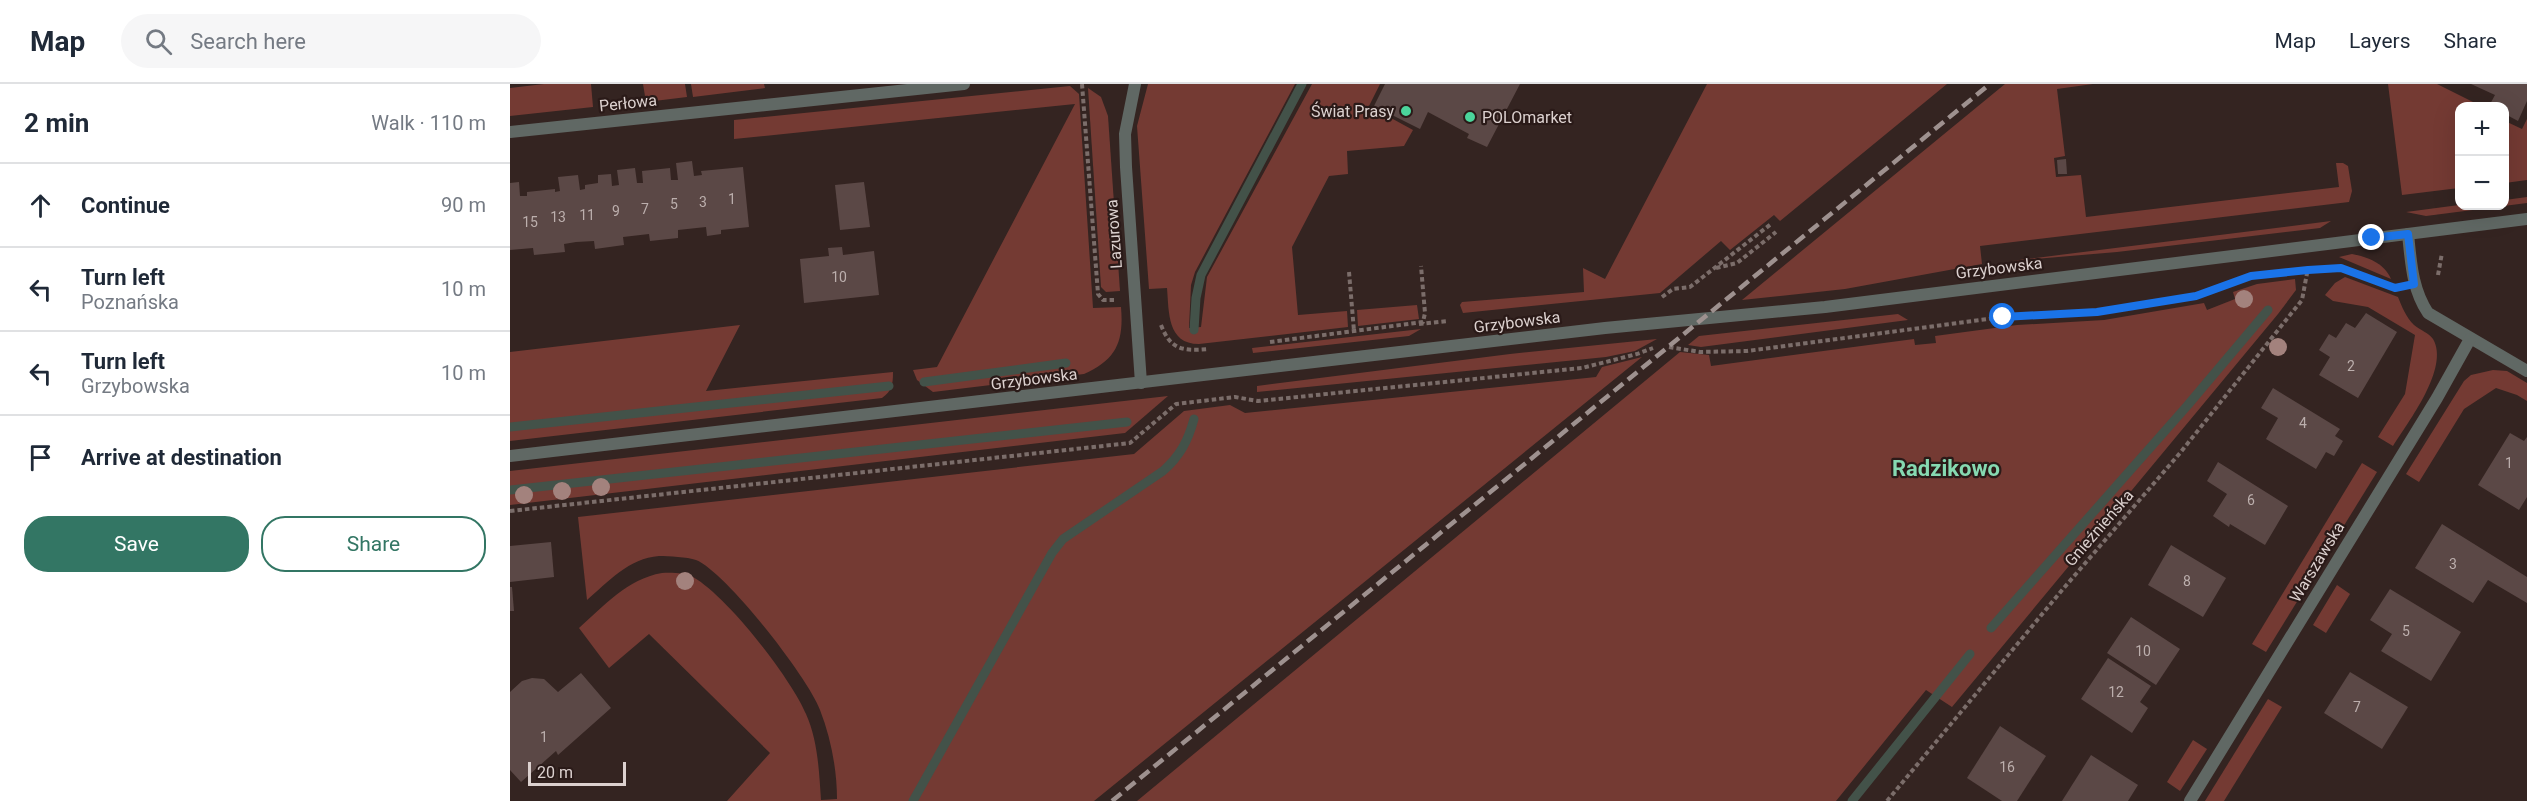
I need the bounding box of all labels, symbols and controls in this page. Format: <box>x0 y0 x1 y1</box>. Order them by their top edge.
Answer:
search box <box>121 14 541 68</box>
text: Map <box>30 25 85 58</box>
icon: search <box>142 25 175 58</box>
text: Search here <box>190 29 306 54</box>
text: Map <box>2274 29 2316 53</box>
text: Layers <box>2349 29 2410 53</box>
text: Share <box>2443 29 2497 53</box>
street label: Perłowa <box>598 91 658 115</box>
place label: Świat Prasy <box>1311 101 1394 121</box>
map controls <box>2455 102 2509 210</box>
button: + <box>2455 102 2509 156</box>
marker: Świat Prasy <box>1399 104 1413 118</box>
text: 2 min <box>24 108 89 138</box>
place label: POLOmarket <box>1482 108 1572 127</box>
marker: POLOmarket <box>1463 110 1477 124</box>
text: Walk · 110 m <box>371 111 486 135</box>
button: − <box>2455 156 2509 210</box>
icon: ahead <box>24 189 57 222</box>
house number: 1 <box>728 191 736 207</box>
text: Continue <box>81 193 170 218</box>
text: 90 m <box>441 193 486 217</box>
house number: 3 <box>699 194 707 210</box>
house number: 5 <box>670 196 678 212</box>
street label: Lazurowa <box>1102 199 1126 269</box>
house number: 7 <box>641 201 649 217</box>
house number: 9 <box>612 203 620 219</box>
house number: 11 <box>579 207 595 223</box>
house number: 13 <box>550 209 566 225</box>
house number: 15 <box>522 214 538 230</box>
route end <box>2358 224 2384 250</box>
street label: Grzybowska <box>1955 253 2043 283</box>
text: Turn left <box>81 265 165 290</box>
house number: 10 <box>831 269 847 285</box>
icon: left <box>24 273 57 306</box>
text: 10 m <box>441 277 486 301</box>
text: Poznańska <box>81 290 179 314</box>
route start <box>1989 303 2015 329</box>
street label: Grzybowska <box>1473 307 1561 337</box>
text: Turn left <box>81 349 165 374</box>
icon: left <box>24 357 57 390</box>
house number: 2 <box>2347 358 2355 374</box>
text: 10 m <box>441 361 486 385</box>
street label: Grzybowska <box>990 364 1078 394</box>
text: Grzybowska <box>81 374 190 398</box>
house number: 4 <box>2299 415 2307 431</box>
icon: arrive <box>24 441 57 474</box>
text: Arrive at destination <box>81 445 282 470</box>
house number: 1 <box>2505 455 2513 471</box>
district label: Radzikowo <box>1892 456 2000 481</box>
street label: Gnieźnieńska <box>2061 486 2137 570</box>
house number: 6 <box>2247 492 2255 508</box>
button: Save <box>24 516 249 572</box>
button: Share <box>261 516 486 572</box>
street label: Warszawska <box>2286 519 2348 605</box>
house number: 3 <box>2449 556 2457 572</box>
house number: 8 <box>2183 573 2191 589</box>
house number: 5 <box>2402 623 2410 639</box>
house number: 10 <box>2135 643 2151 659</box>
house number: 12 <box>2108 684 2124 700</box>
house number: 7 <box>2353 699 2361 715</box>
house number: 1 <box>540 729 548 745</box>
scale bar <box>528 759 626 786</box>
house number: 16 <box>1999 759 2015 775</box>
text: 20 m <box>537 763 573 782</box>

